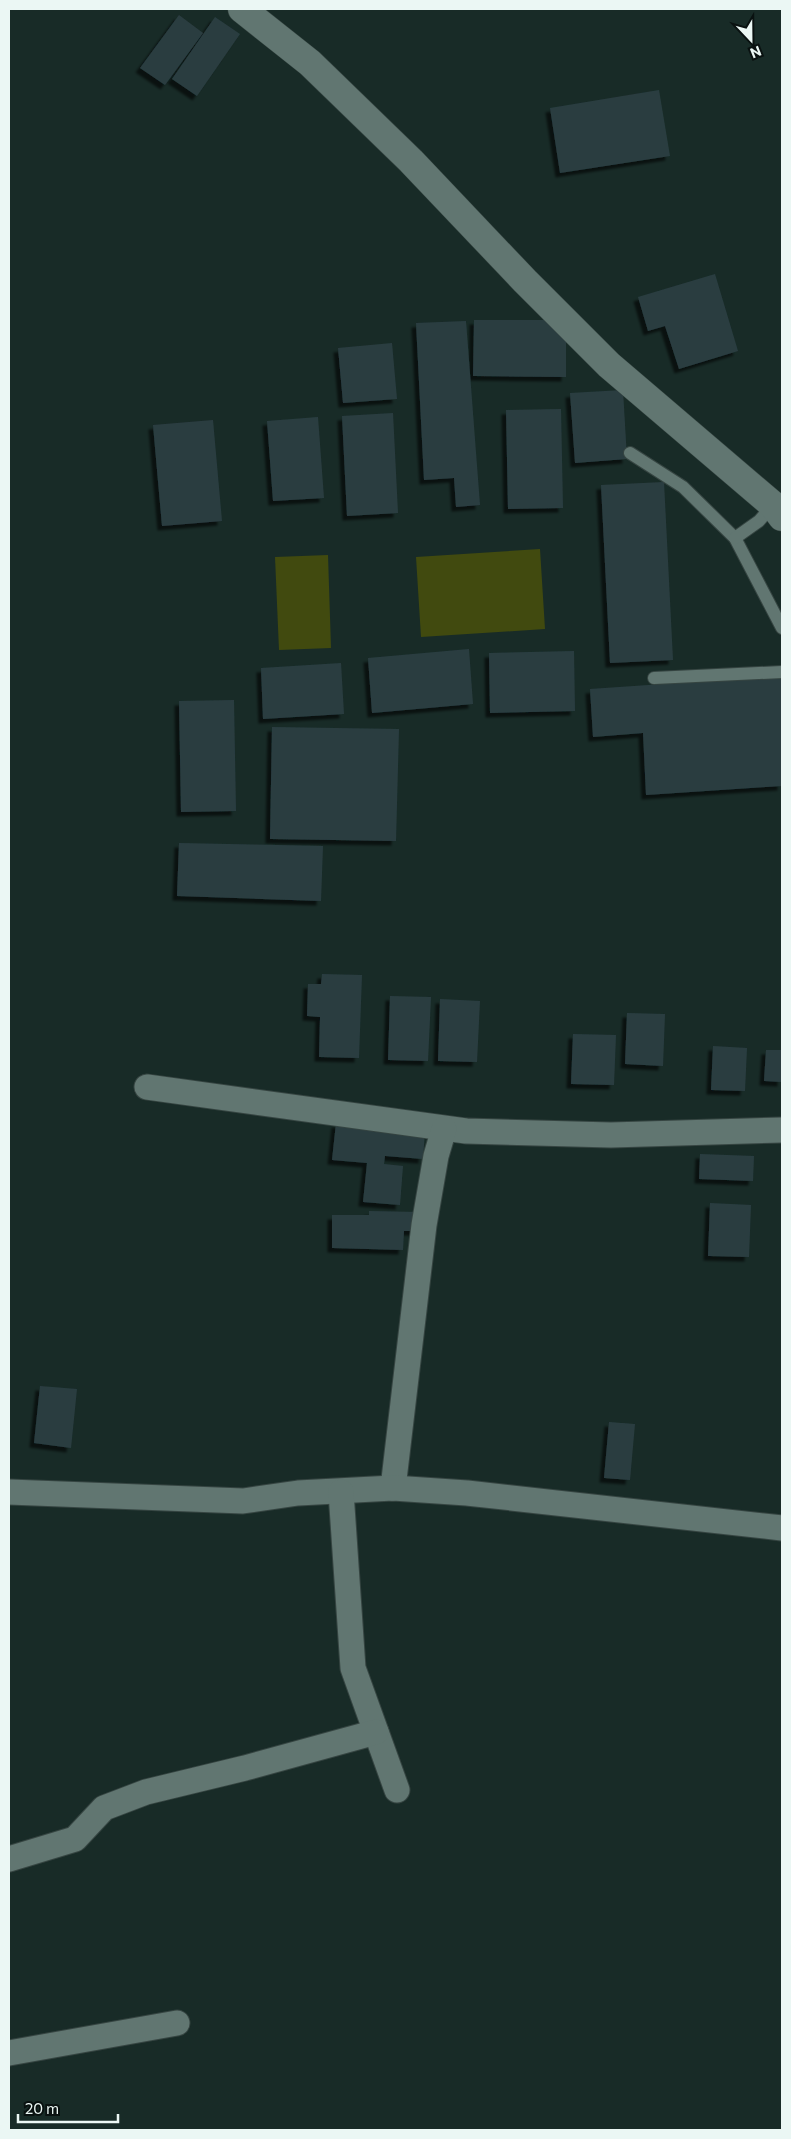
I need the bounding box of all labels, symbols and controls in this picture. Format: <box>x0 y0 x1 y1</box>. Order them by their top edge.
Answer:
north arrow <box>726 15 776 65</box>
text: N <box>748 43 764 62</box>
scale bar <box>18 2092 118 2124</box>
text: 20 m <box>25 2099 59 2117</box>

